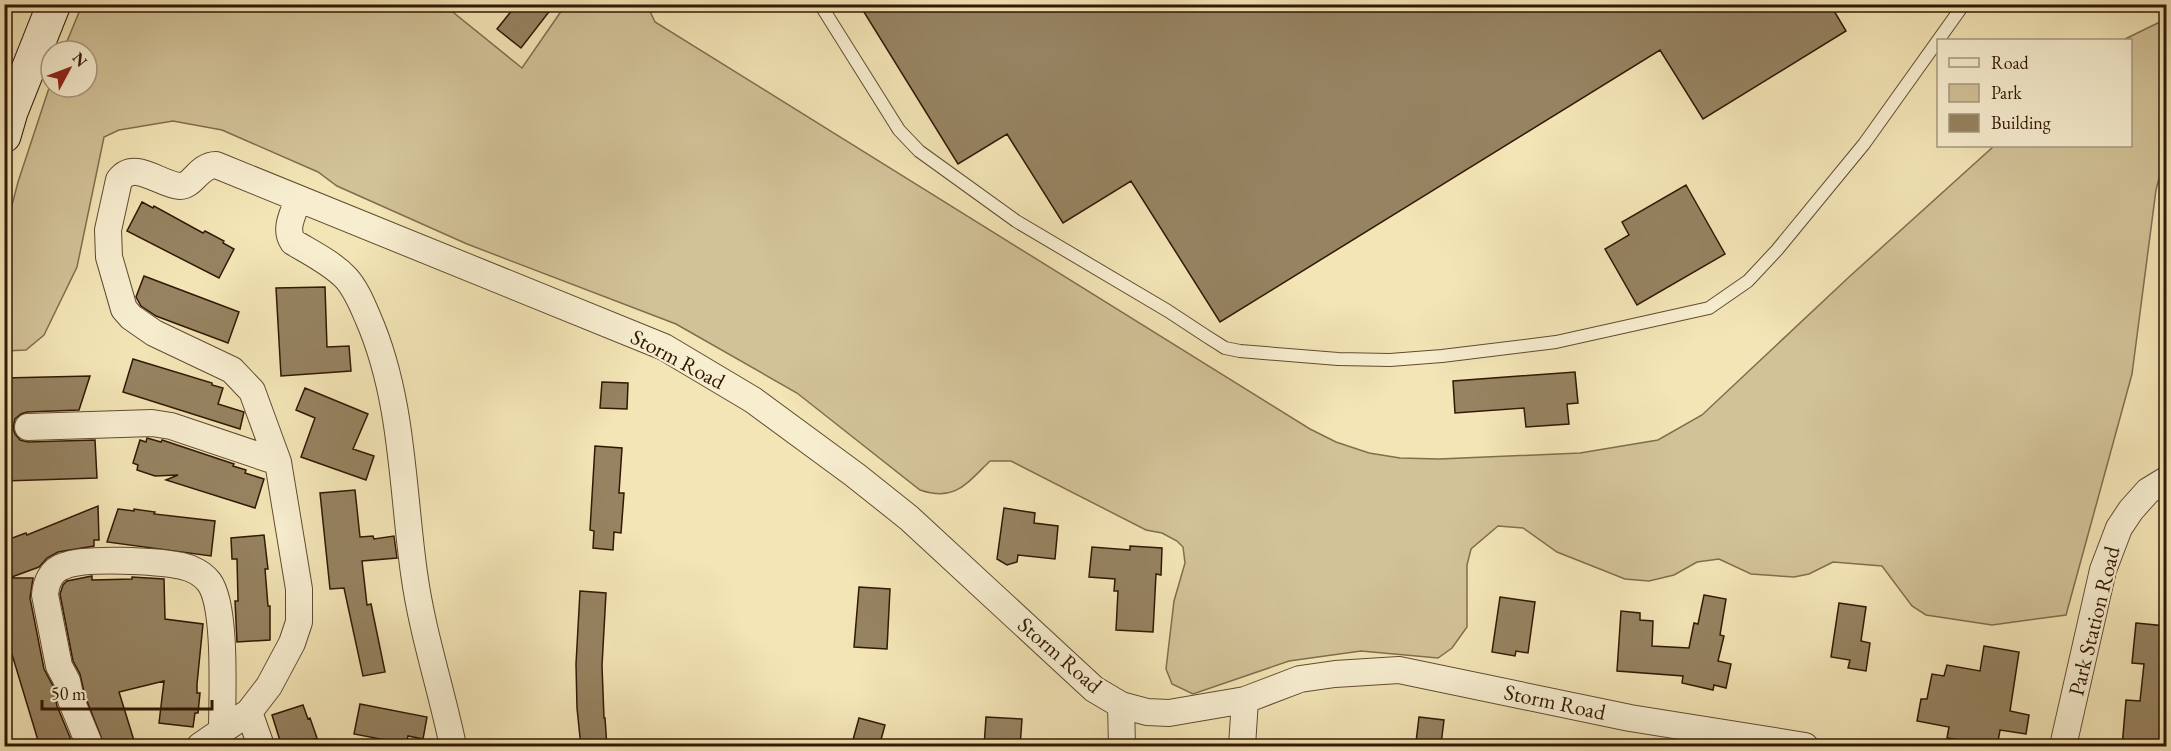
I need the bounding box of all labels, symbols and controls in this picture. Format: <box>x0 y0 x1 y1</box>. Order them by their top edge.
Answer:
north arrow <box>39 39 99 99</box>
legend <box>1937 39 2132 147</box>
text: N <box>68 48 92 71</box>
text: Road <box>1991 51 2030 74</box>
text: Park <box>1991 81 2022 104</box>
text: Building <box>1991 111 2051 134</box>
street label: Storm Road <box>626 322 731 396</box>
street label: Park Station Road <box>2061 542 2127 699</box>
street label: Storm Road <box>1012 610 1109 700</box>
scale bar <box>42 673 212 711</box>
street label: Storm Road <box>1502 677 1609 727</box>
text: 50 m <box>51 682 86 705</box>

